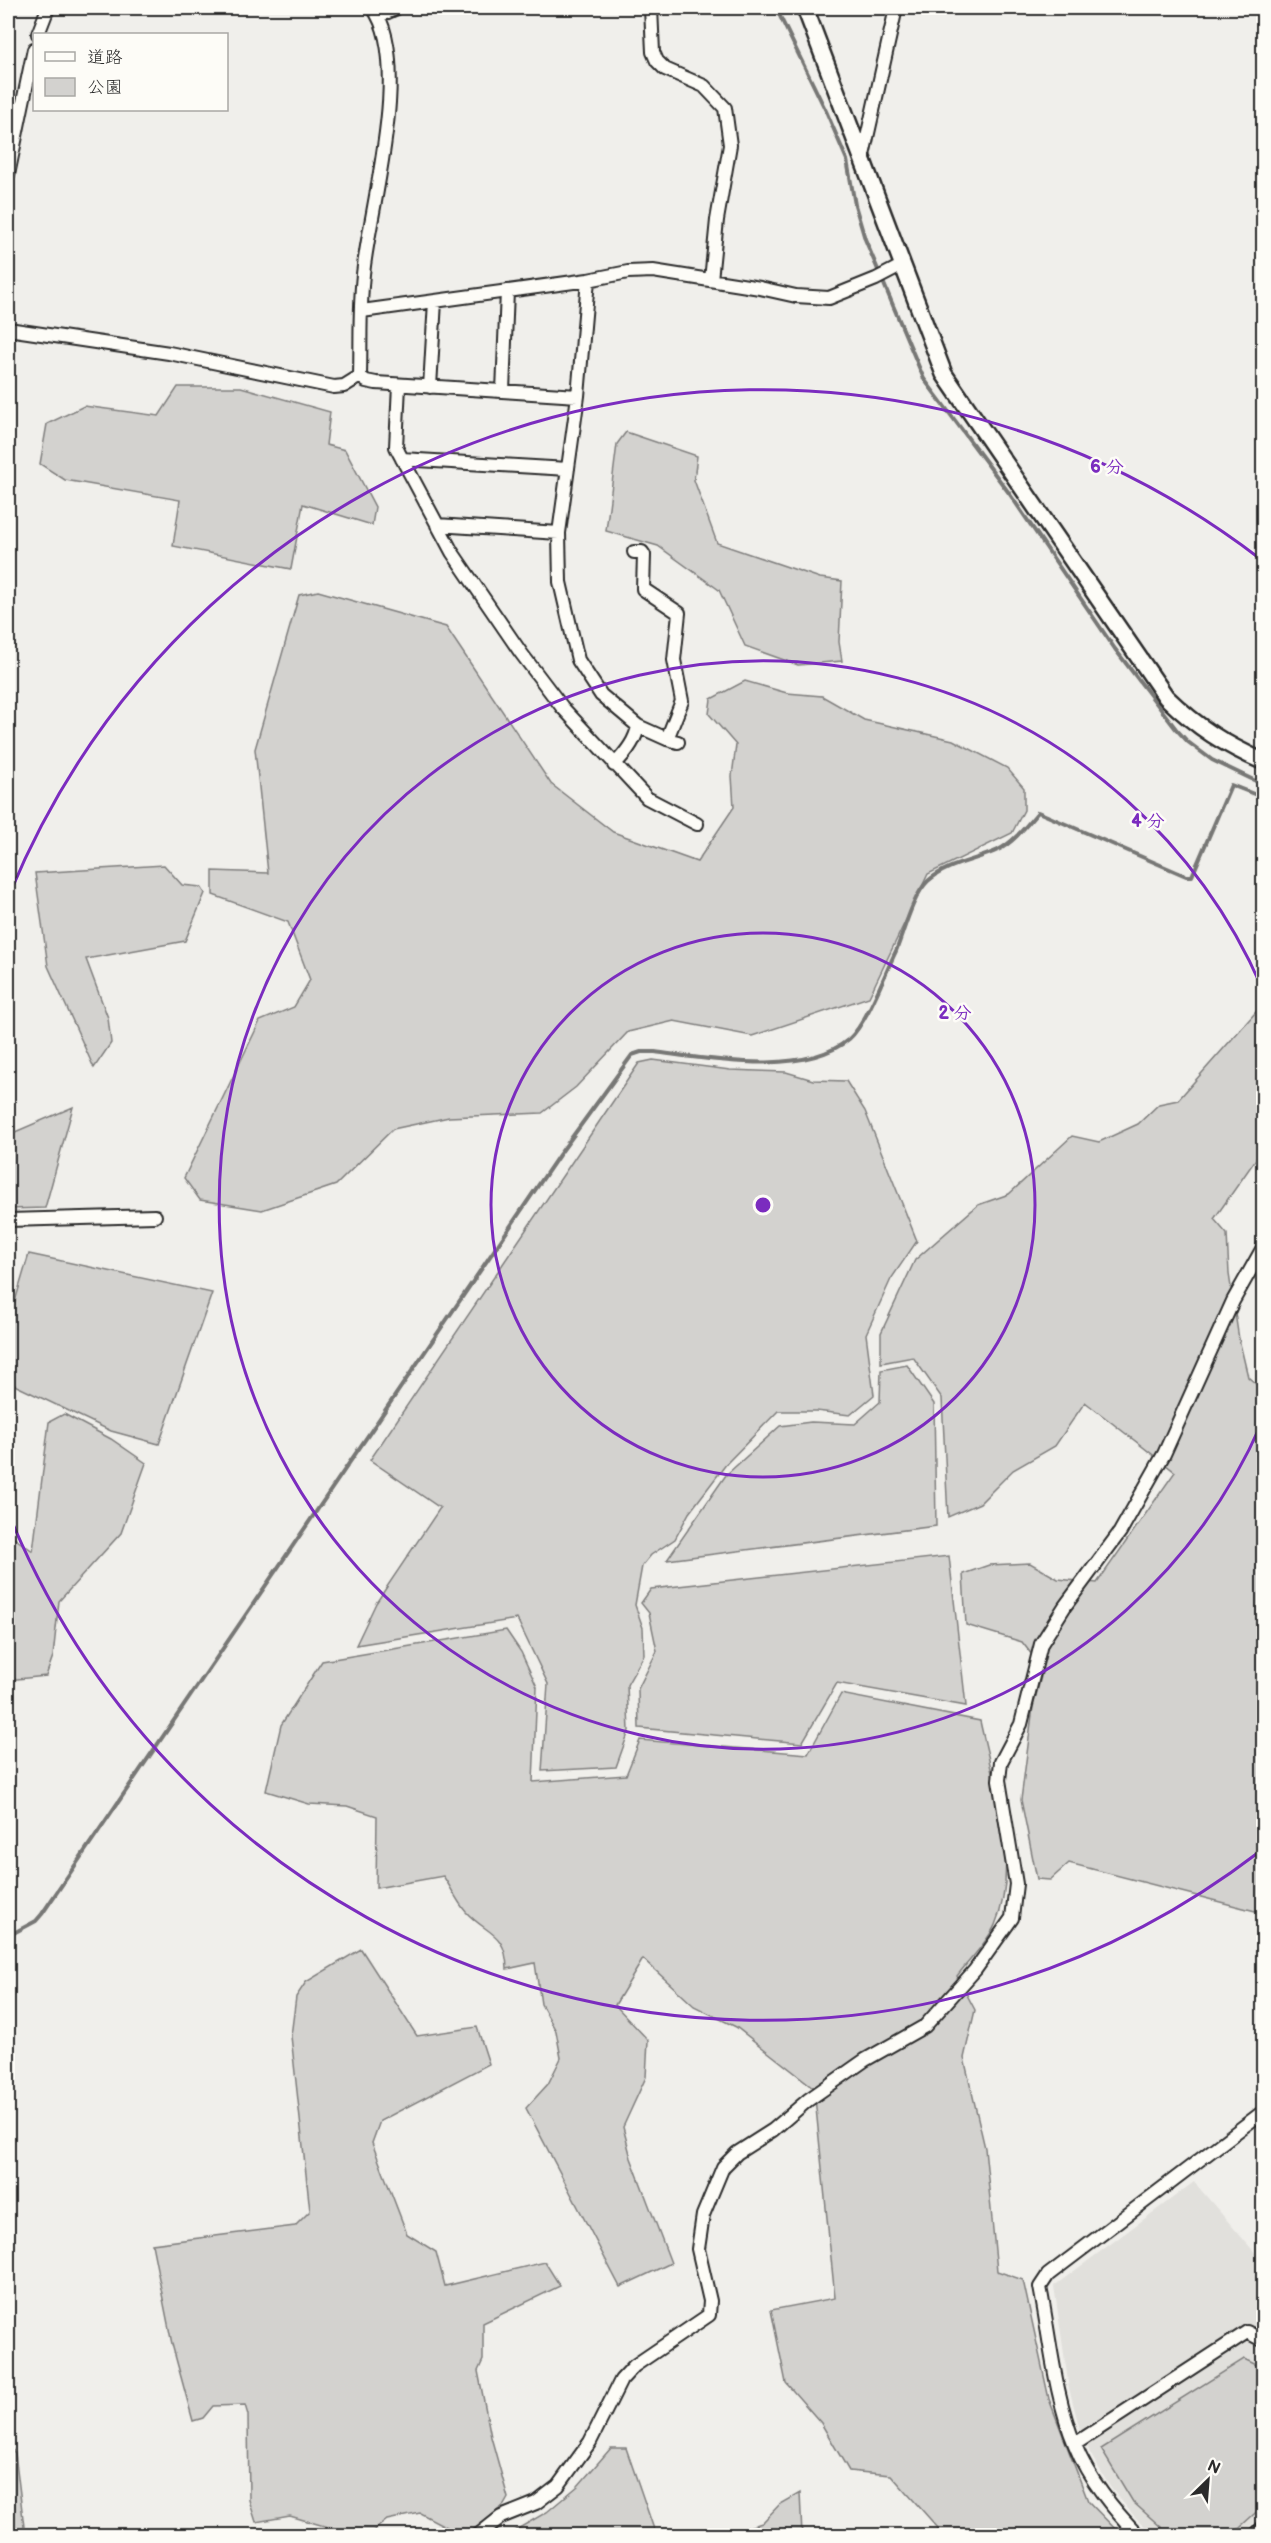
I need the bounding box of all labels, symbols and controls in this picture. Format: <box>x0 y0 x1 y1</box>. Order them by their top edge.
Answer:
legend <box>33 33 228 111</box>
text: 道路 <box>87 47 123 68</box>
text: 公園 <box>87 77 123 98</box>
text: 6 分 <box>1090 457 1124 478</box>
text: 4 分 <box>1131 811 1165 832</box>
text: 2 分 <box>938 1003 972 1024</box>
centre of rings <box>753 1195 773 1215</box>
north arrow <box>1178 2450 1238 2510</box>
text: N <box>1204 2457 1223 2479</box>

